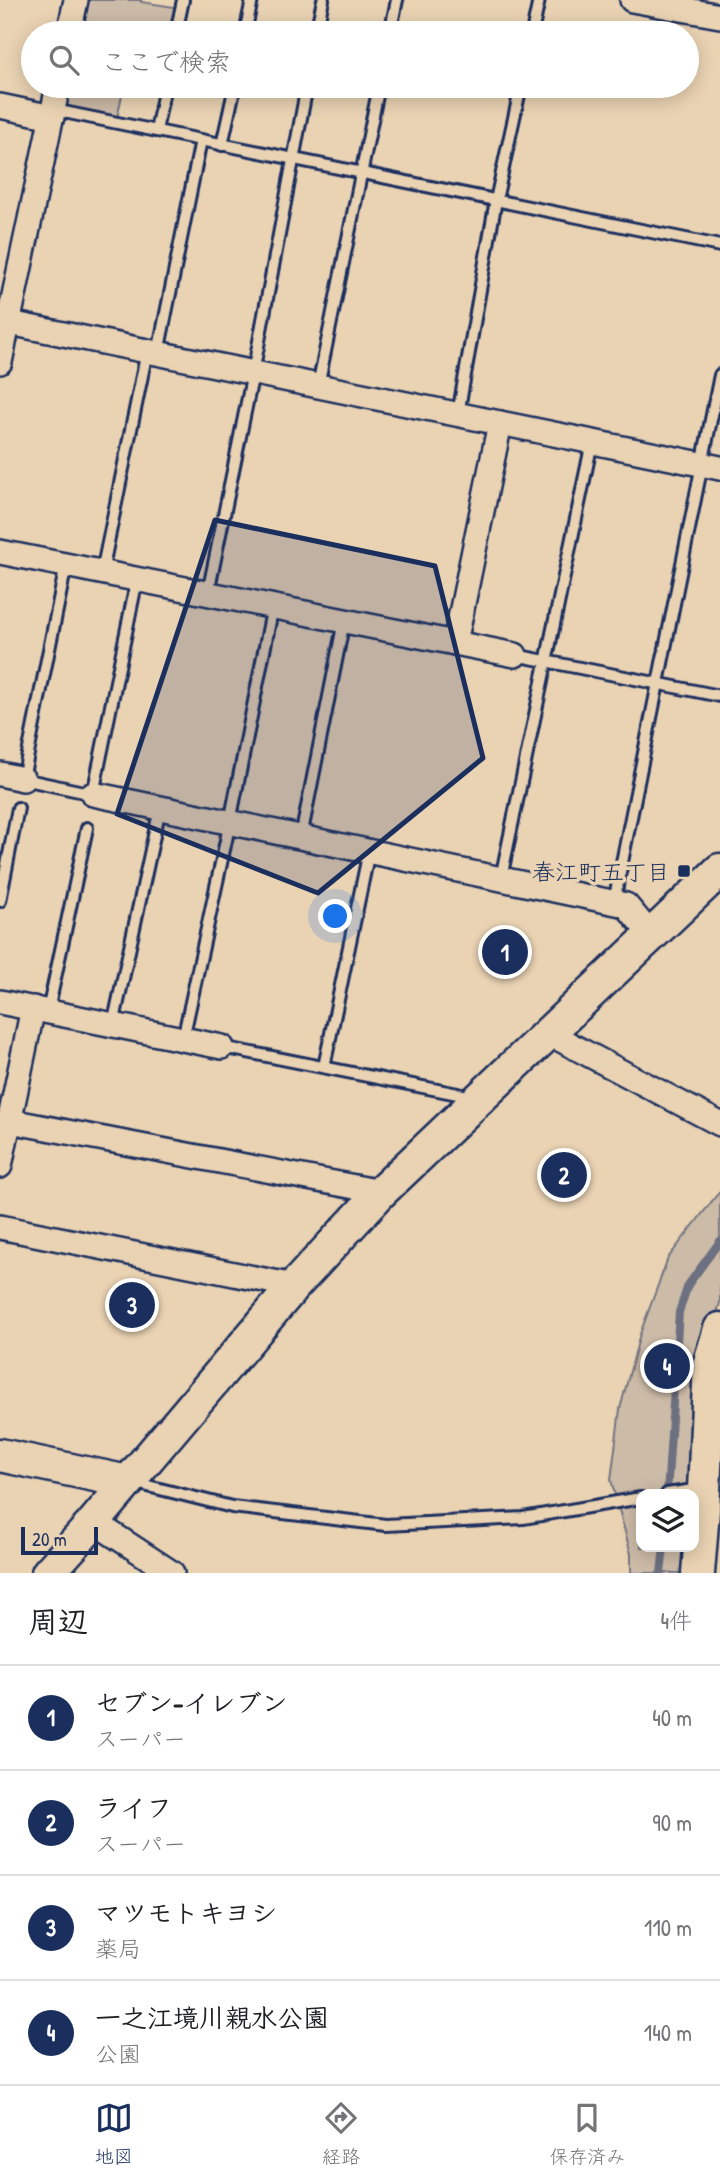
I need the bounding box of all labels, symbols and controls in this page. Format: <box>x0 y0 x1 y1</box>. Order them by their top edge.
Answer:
search box <box>21 21 699 98</box>
icon: search <box>45 41 83 79</box>
text: ここで検索 <box>101 44 231 79</box>
place label: 春江町五丁目 <box>532 856 670 887</box>
marker: 春江町五丁目 <box>676 863 692 879</box>
your location <box>318 899 352 933</box>
pin: 1 <box>482 926 528 978</box>
pin: 2 <box>541 1149 587 1201</box>
pin: 3 <box>109 1279 155 1331</box>
pin: 4 <box>644 1340 690 1392</box>
map controls <box>636 1489 699 1552</box>
button: layers <box>636 1489 699 1552</box>
scale bar <box>21 1524 98 1556</box>
text: 20 m <box>32 1526 67 1552</box>
text: 周辺 <box>28 1601 88 1641</box>
text: 4件 <box>660 1605 692 1636</box>
text: セブン-イレブン <box>95 1685 288 1720</box>
text: 1 <box>47 1702 55 1733</box>
text: 40 m <box>652 1702 692 1733</box>
text: スーパー <box>95 1723 186 1754</box>
text: ライフ <box>95 1790 172 1825</box>
text: 2 <box>46 1807 56 1838</box>
text: 90 m <box>652 1807 692 1838</box>
text: スーパー <box>95 1828 186 1859</box>
text: マツモトキヨシ <box>95 1895 277 1930</box>
text: 3 <box>46 1912 56 1943</box>
text: 110 m <box>644 1912 692 1943</box>
text: 薬局 <box>95 1933 141 1964</box>
text: 一之江境川親水公園 <box>95 2000 329 2035</box>
text: 4 <box>47 2017 55 2048</box>
text: 140 m <box>644 2017 692 2048</box>
text: 公園 <box>95 2038 141 2069</box>
tab: 地図 <box>95 2099 133 2169</box>
tab: 経路 <box>322 2099 360 2169</box>
tab: 保存済み <box>549 2099 625 2169</box>

